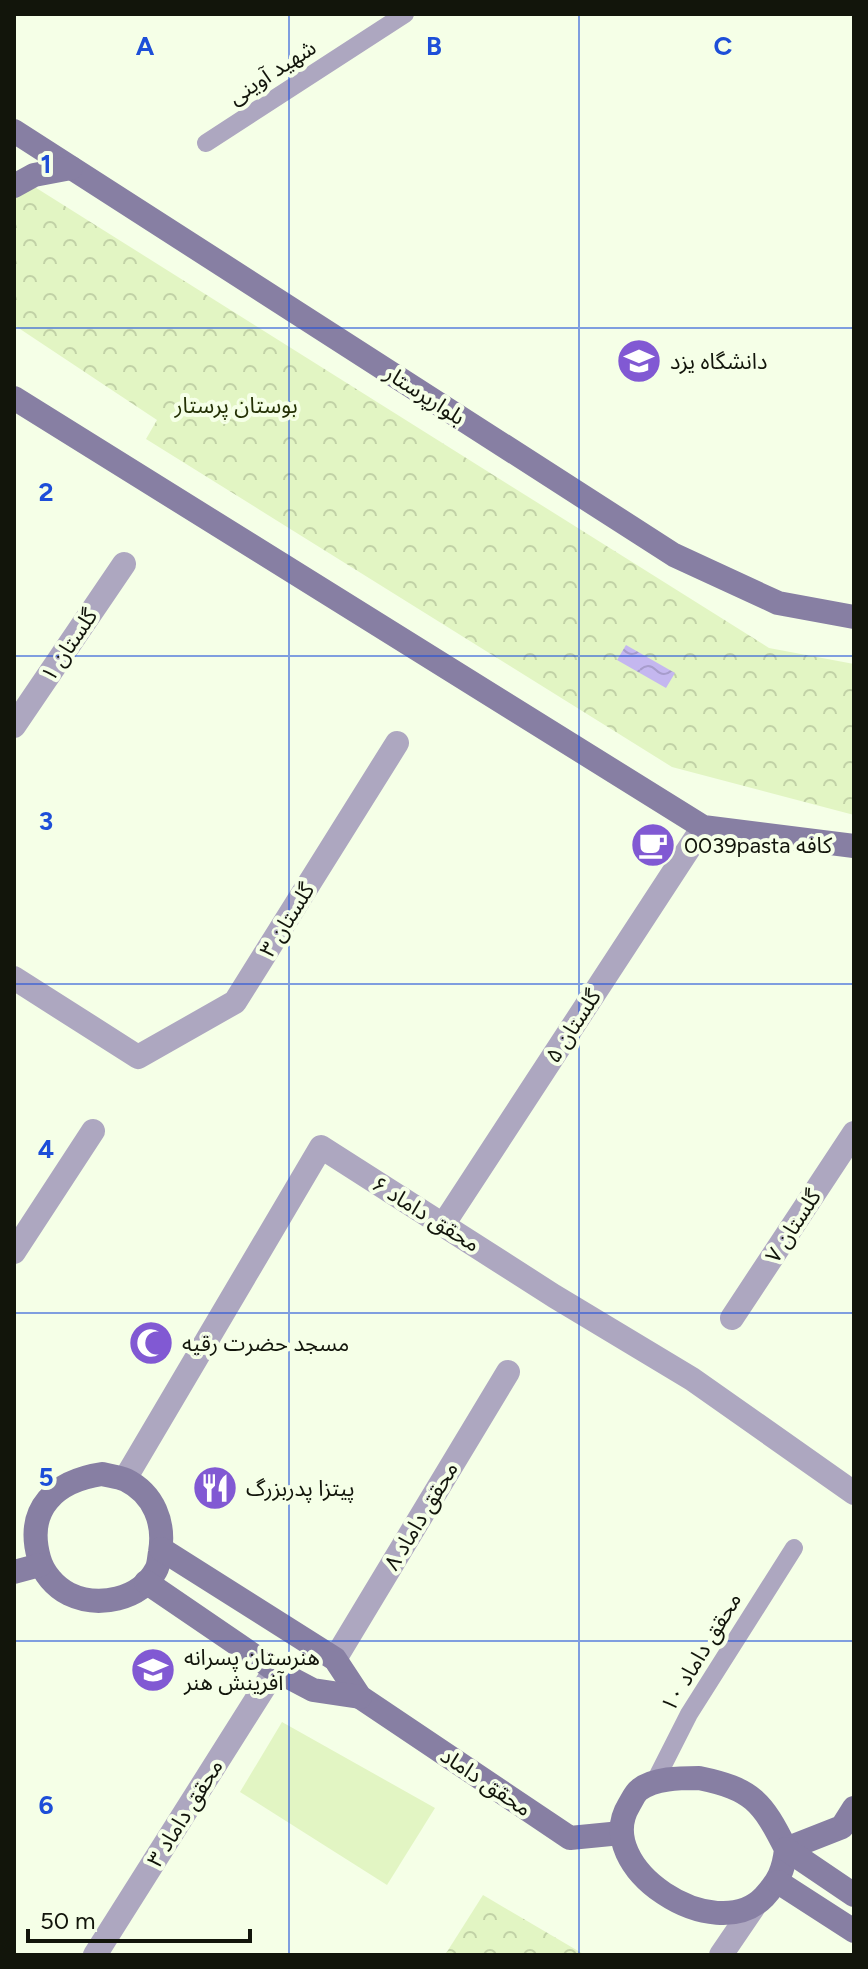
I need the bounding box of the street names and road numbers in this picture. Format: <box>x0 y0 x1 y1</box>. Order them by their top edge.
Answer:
street label: شهید آوینی <box>223 34 321 110</box>
street label: بلوارپرستار <box>378 359 470 432</box>
street label: گلستان ۱ <box>35 603 104 687</box>
street label: گلستان ۳ <box>254 877 321 962</box>
street label: گلستان ۵ <box>539 983 607 1068</box>
street label: محقق داماد ۶ <box>367 1170 485 1258</box>
street label: گلستان ۷ <box>759 1183 827 1268</box>
street label: محقق داماد ۸ <box>378 1457 464 1575</box>
street label: محقق داماد ۱۰ <box>655 1587 747 1717</box>
street label: محقق داماد <box>435 1742 537 1822</box>
street label: محقق داماد ۳ <box>141 1754 229 1872</box>

